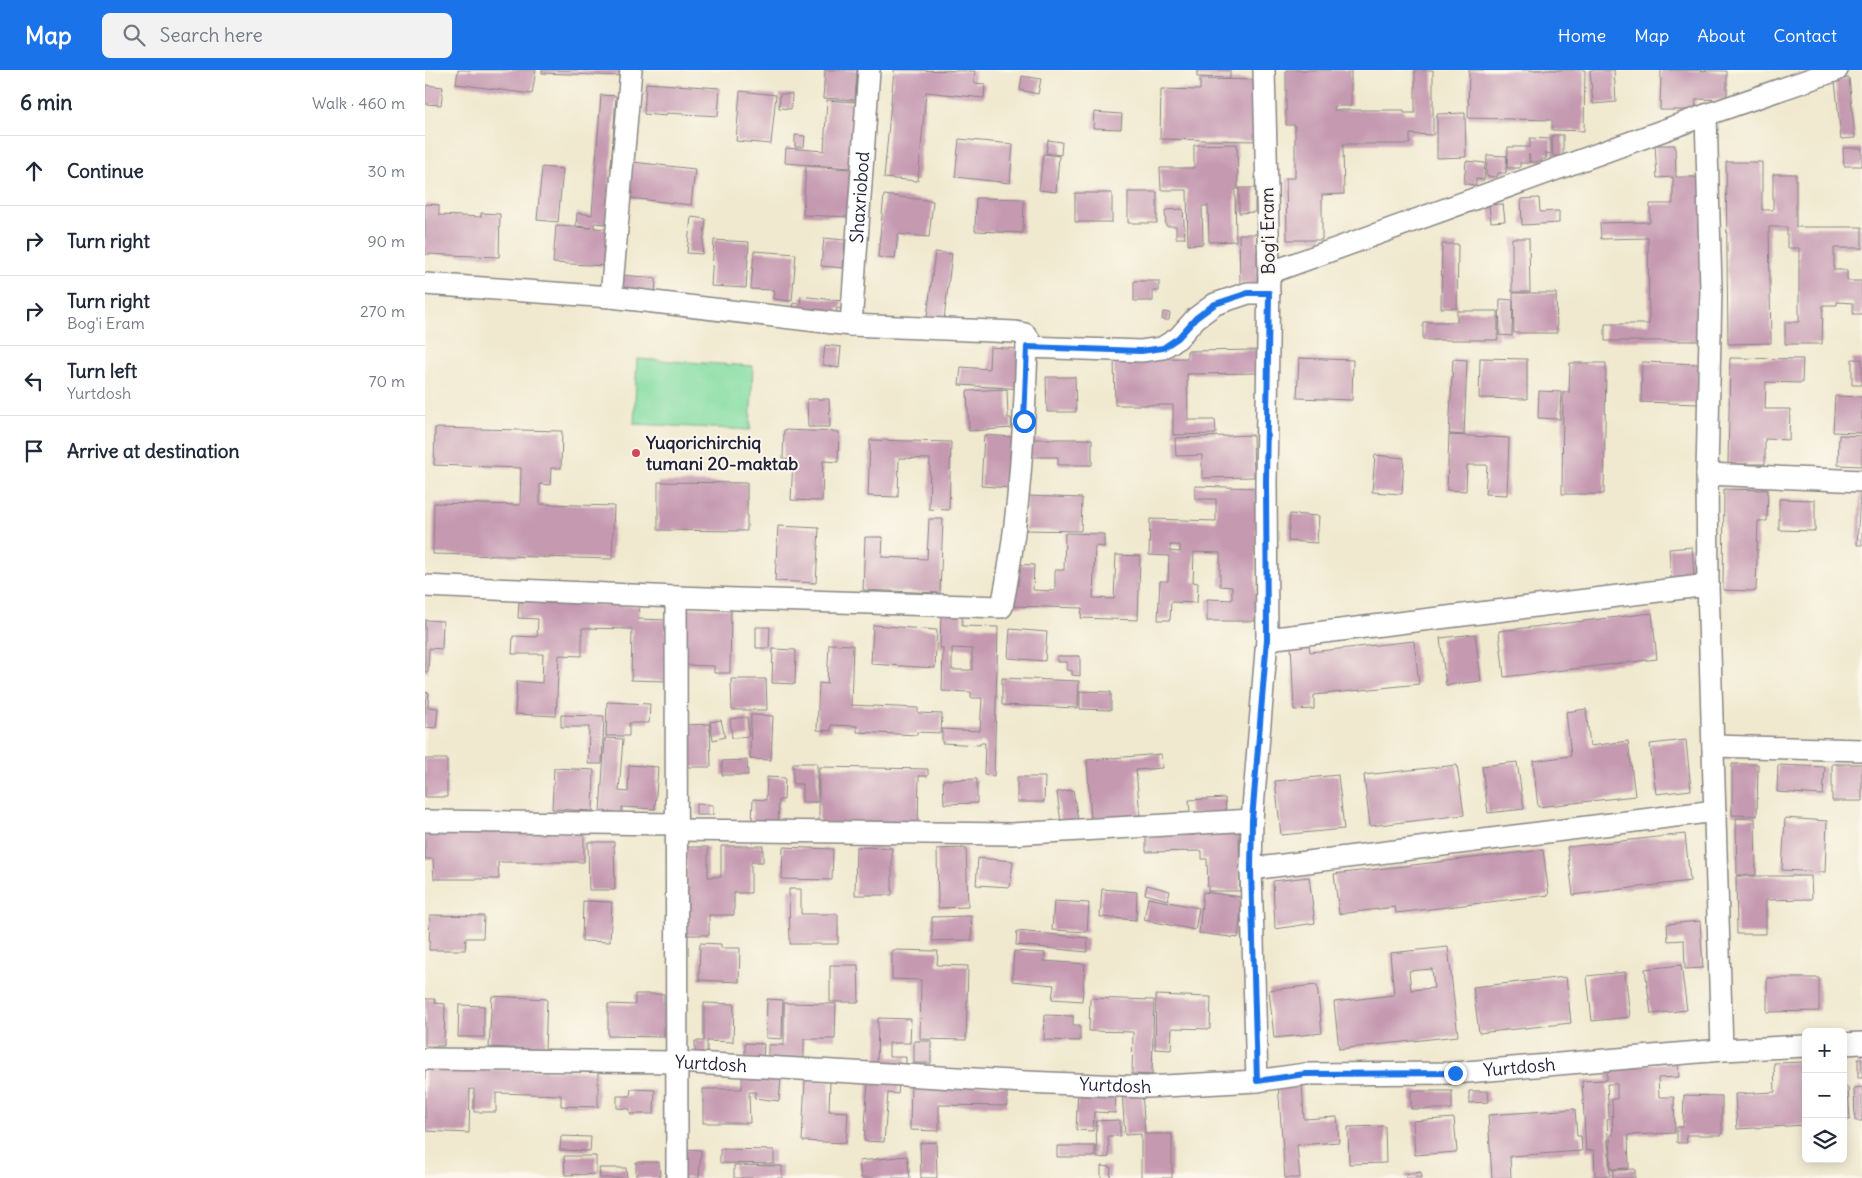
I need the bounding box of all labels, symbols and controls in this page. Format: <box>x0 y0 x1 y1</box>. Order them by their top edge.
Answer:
search box <box>102 13 452 58</box>
text: Map <box>25 20 72 50</box>
icon: search <box>120 21 148 49</box>
text: Search here <box>160 23 263 47</box>
text: Home <box>1558 24 1606 47</box>
text: Map <box>1634 24 1669 47</box>
text: About <box>1697 24 1745 47</box>
text: Contact <box>1773 24 1837 47</box>
text: 6 min <box>20 89 72 116</box>
text: Walk · 460 m <box>312 93 405 113</box>
street label: Shaxriobod <box>845 150 874 244</box>
icon: ahead <box>20 157 48 185</box>
text: Continue <box>67 159 144 183</box>
text: 30 m <box>368 161 405 181</box>
street label: Bog'i Eram <box>1255 187 1280 275</box>
icon: right <box>20 227 48 255</box>
text: Turn right <box>67 229 150 253</box>
text: 90 m <box>367 231 405 251</box>
text: Turn right <box>67 289 150 313</box>
icon: right <box>20 297 48 325</box>
text: 270 m <box>360 301 405 321</box>
text: Bog'i Eram <box>67 313 145 333</box>
text: Turn left <box>67 359 137 383</box>
icon: left <box>20 367 48 395</box>
text: 70 m <box>369 371 405 391</box>
text: Yurtdosh <box>67 383 131 403</box>
route start <box>1013 410 1036 433</box>
place label: Yuqorichirchiq tumani 20-maktab <box>645 431 798 475</box>
icon: arrive <box>20 437 48 465</box>
text: Arrive at destination <box>67 439 240 463</box>
marker: Yuqorichirchiq tumani 20-maktab <box>630 447 642 459</box>
map controls <box>1802 1028 1847 1163</box>
button: + <box>1802 1028 1847 1073</box>
street label: Yurtdosh <box>674 1050 748 1077</box>
street label: Yurtdosh <box>1482 1052 1556 1082</box>
route end <box>1444 1062 1467 1085</box>
street label: Yurtdosh <box>1079 1072 1152 1098</box>
button: − <box>1802 1073 1847 1118</box>
button: layers <box>1802 1118 1847 1163</box>

